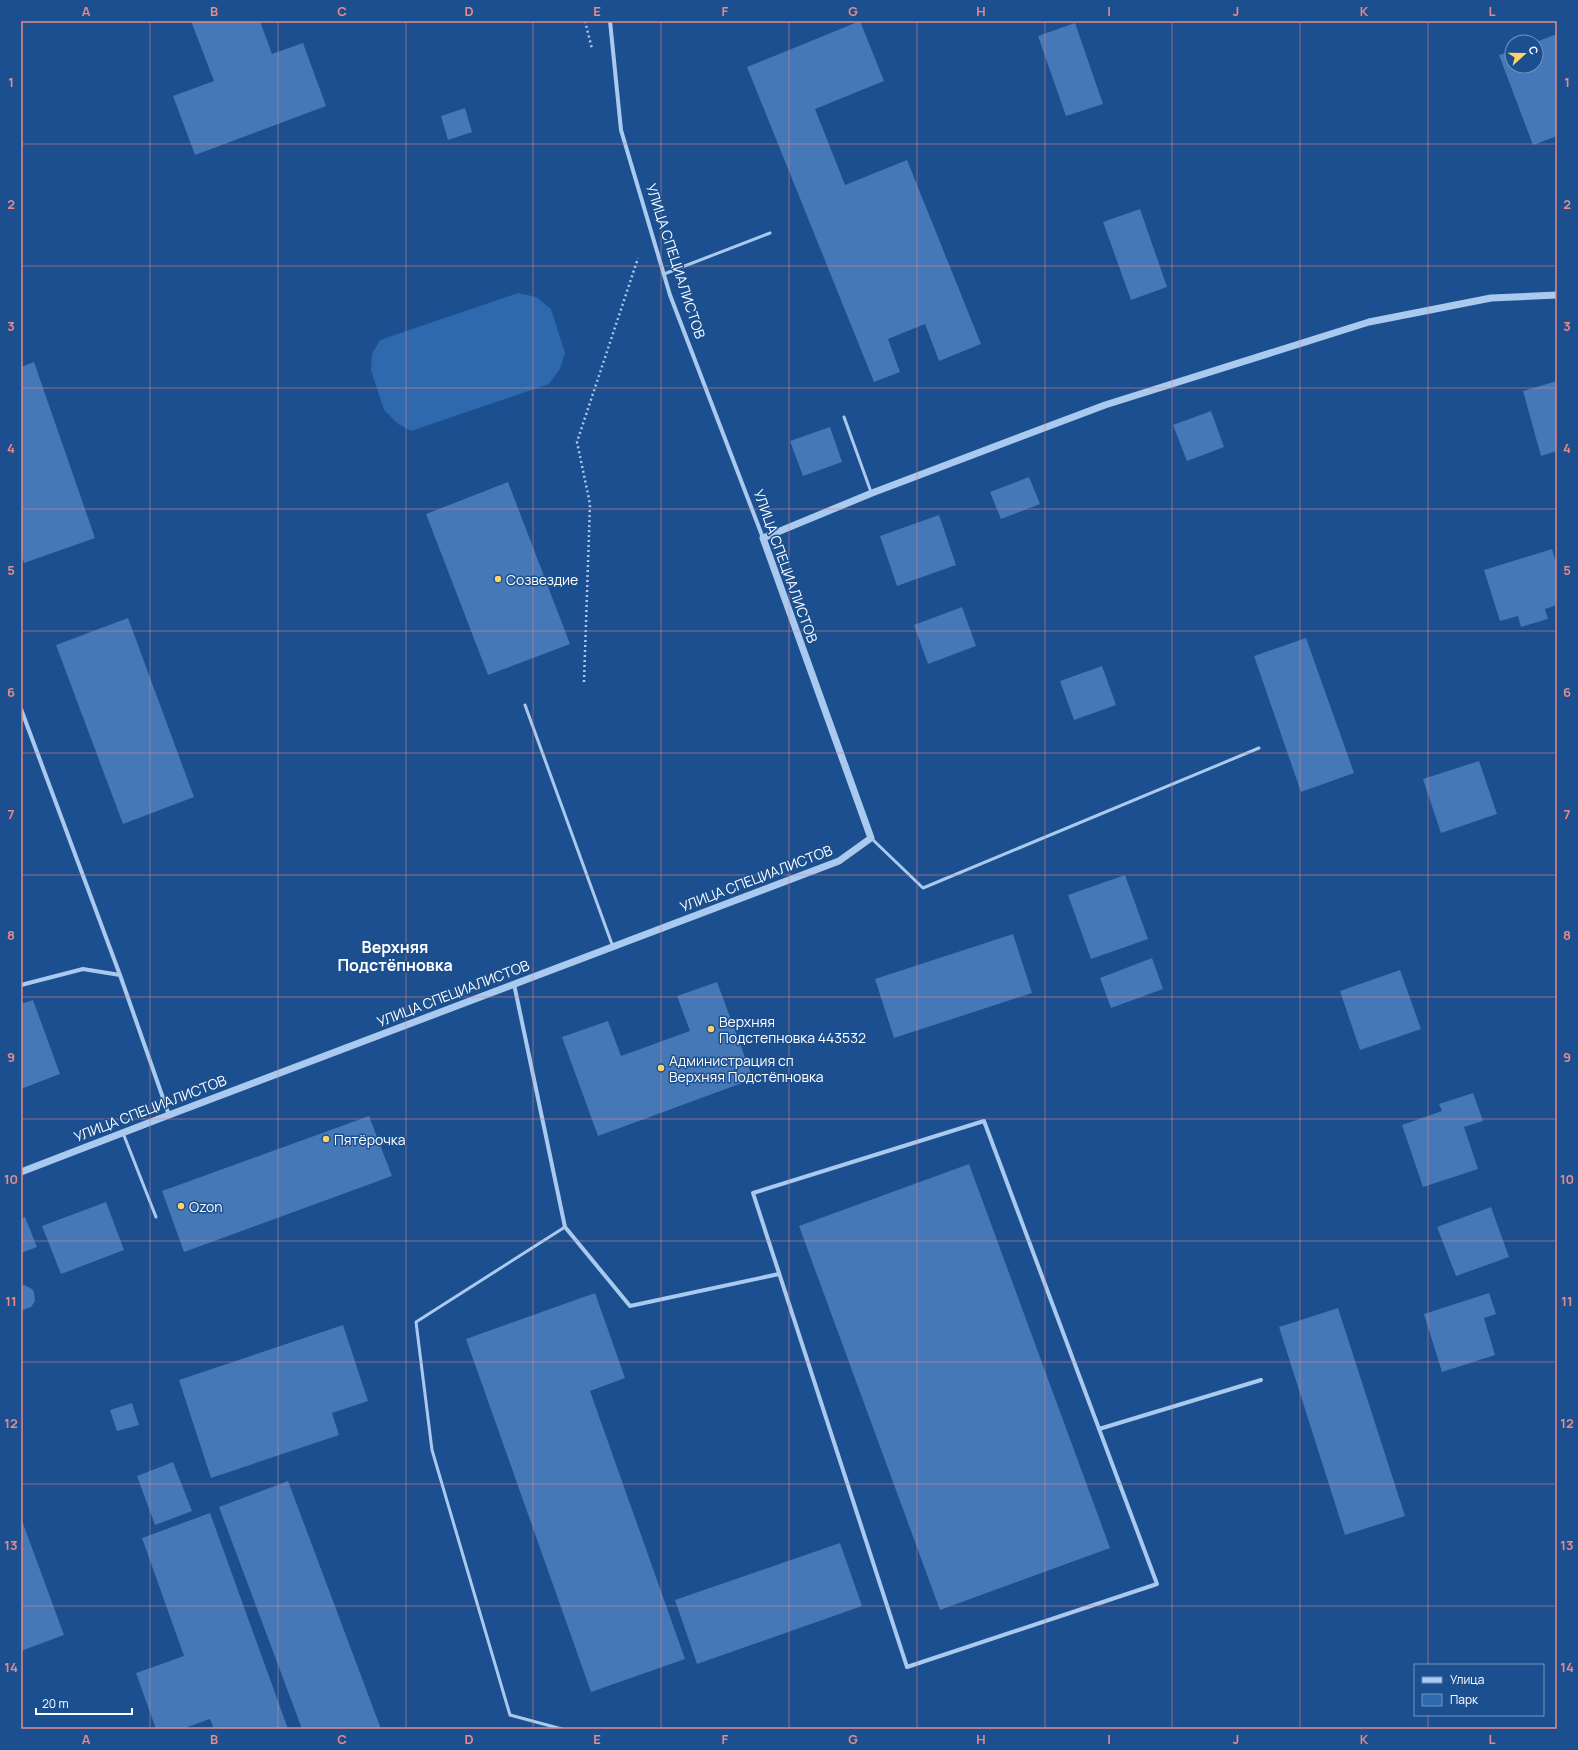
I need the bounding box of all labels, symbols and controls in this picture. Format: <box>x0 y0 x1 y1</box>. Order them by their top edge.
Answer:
text: A <box>82 2 91 20</box>
text: B <box>210 2 218 20</box>
text: C <box>337 2 347 20</box>
text: D <box>464 2 474 20</box>
text: E <box>593 2 601 20</box>
text: F <box>722 2 729 20</box>
text: G <box>848 2 858 20</box>
text: H <box>976 2 986 20</box>
text: I <box>1107 2 1111 20</box>
text: J <box>1233 2 1239 20</box>
text: K <box>1360 2 1369 20</box>
text: L <box>1489 2 1496 20</box>
north arrow <box>1504 34 1544 74</box>
text: С <box>1525 44 1542 57</box>
text: 1 <box>8 73 14 91</box>
text: 1 <box>1564 73 1570 91</box>
street label: УЛИЦА СПЕЦИАЛИСТОВ <box>642 181 710 341</box>
text: 2 <box>7 195 15 213</box>
text: 2 <box>1563 195 1571 213</box>
text: 3 <box>7 317 15 335</box>
text: 3 <box>1563 317 1571 335</box>
text: 4 <box>7 439 15 457</box>
text: 4 <box>1563 439 1571 457</box>
street label: УЛИЦА СПЕЦИАЛИСТОВ <box>749 487 823 646</box>
text: 5 <box>7 561 15 579</box>
text: 5 <box>1563 561 1571 579</box>
place label: Созвездие <box>506 570 578 589</box>
marker: Созвездие <box>493 574 503 584</box>
text: 6 <box>7 683 15 701</box>
text: 6 <box>1563 683 1571 701</box>
text: 7 <box>8 805 15 823</box>
text: 7 <box>1564 805 1571 823</box>
street label: УЛИЦА СПЕЦИАЛИСТОВ <box>677 840 835 916</box>
text: 8 <box>7 926 15 944</box>
text: 8 <box>1563 926 1571 944</box>
district label: Верхняя Подстёпновка <box>337 936 453 976</box>
street label: УЛИЦА СПЕЦИАЛИСТОВ <box>374 955 532 1031</box>
place label: Верхняя Подстепновка 443532 <box>719 1012 866 1047</box>
marker: Верхняя Подстепновка 443532 <box>706 1024 716 1034</box>
text: 9 <box>7 1048 15 1066</box>
text: 9 <box>1563 1048 1571 1066</box>
place label: Администрация сп Верхняя Подстёпновка <box>669 1051 824 1086</box>
marker: Администрация сп Верхняя Подстёпновка <box>656 1063 666 1073</box>
street label: УЛИЦА СПЕЦИАЛИСТОВ <box>71 1070 229 1146</box>
place label: Пятёрочка <box>334 1130 406 1149</box>
marker: Пятёрочка <box>321 1134 331 1144</box>
text: 10 <box>4 1170 18 1188</box>
text: 10 <box>1560 1170 1574 1188</box>
place label: Ozon <box>189 1197 223 1216</box>
marker: Ozon <box>176 1201 186 1211</box>
text: 11 <box>5 1292 17 1310</box>
text: 11 <box>1561 1292 1573 1310</box>
text: 12 <box>4 1414 18 1432</box>
text: 12 <box>1560 1414 1574 1432</box>
text: 13 <box>4 1536 18 1554</box>
text: 13 <box>1560 1536 1574 1554</box>
text: 14 <box>4 1658 18 1676</box>
text: 14 <box>1560 1658 1574 1676</box>
legend <box>1414 1664 1544 1716</box>
text: Улица <box>1450 1671 1484 1688</box>
scale bar <box>36 1690 132 1716</box>
text: Парк <box>1450 1691 1479 1708</box>
text: 20 m <box>42 1695 69 1712</box>
text: A <box>82 1730 91 1748</box>
text: B <box>210 1730 218 1748</box>
text: C <box>337 1730 347 1748</box>
text: D <box>464 1730 474 1748</box>
text: E <box>593 1730 601 1748</box>
text: F <box>722 1730 729 1748</box>
text: G <box>848 1730 858 1748</box>
text: H <box>976 1730 986 1748</box>
text: I <box>1107 1730 1111 1748</box>
text: J <box>1233 1730 1239 1748</box>
text: K <box>1360 1730 1369 1748</box>
text: L <box>1489 1730 1496 1748</box>

